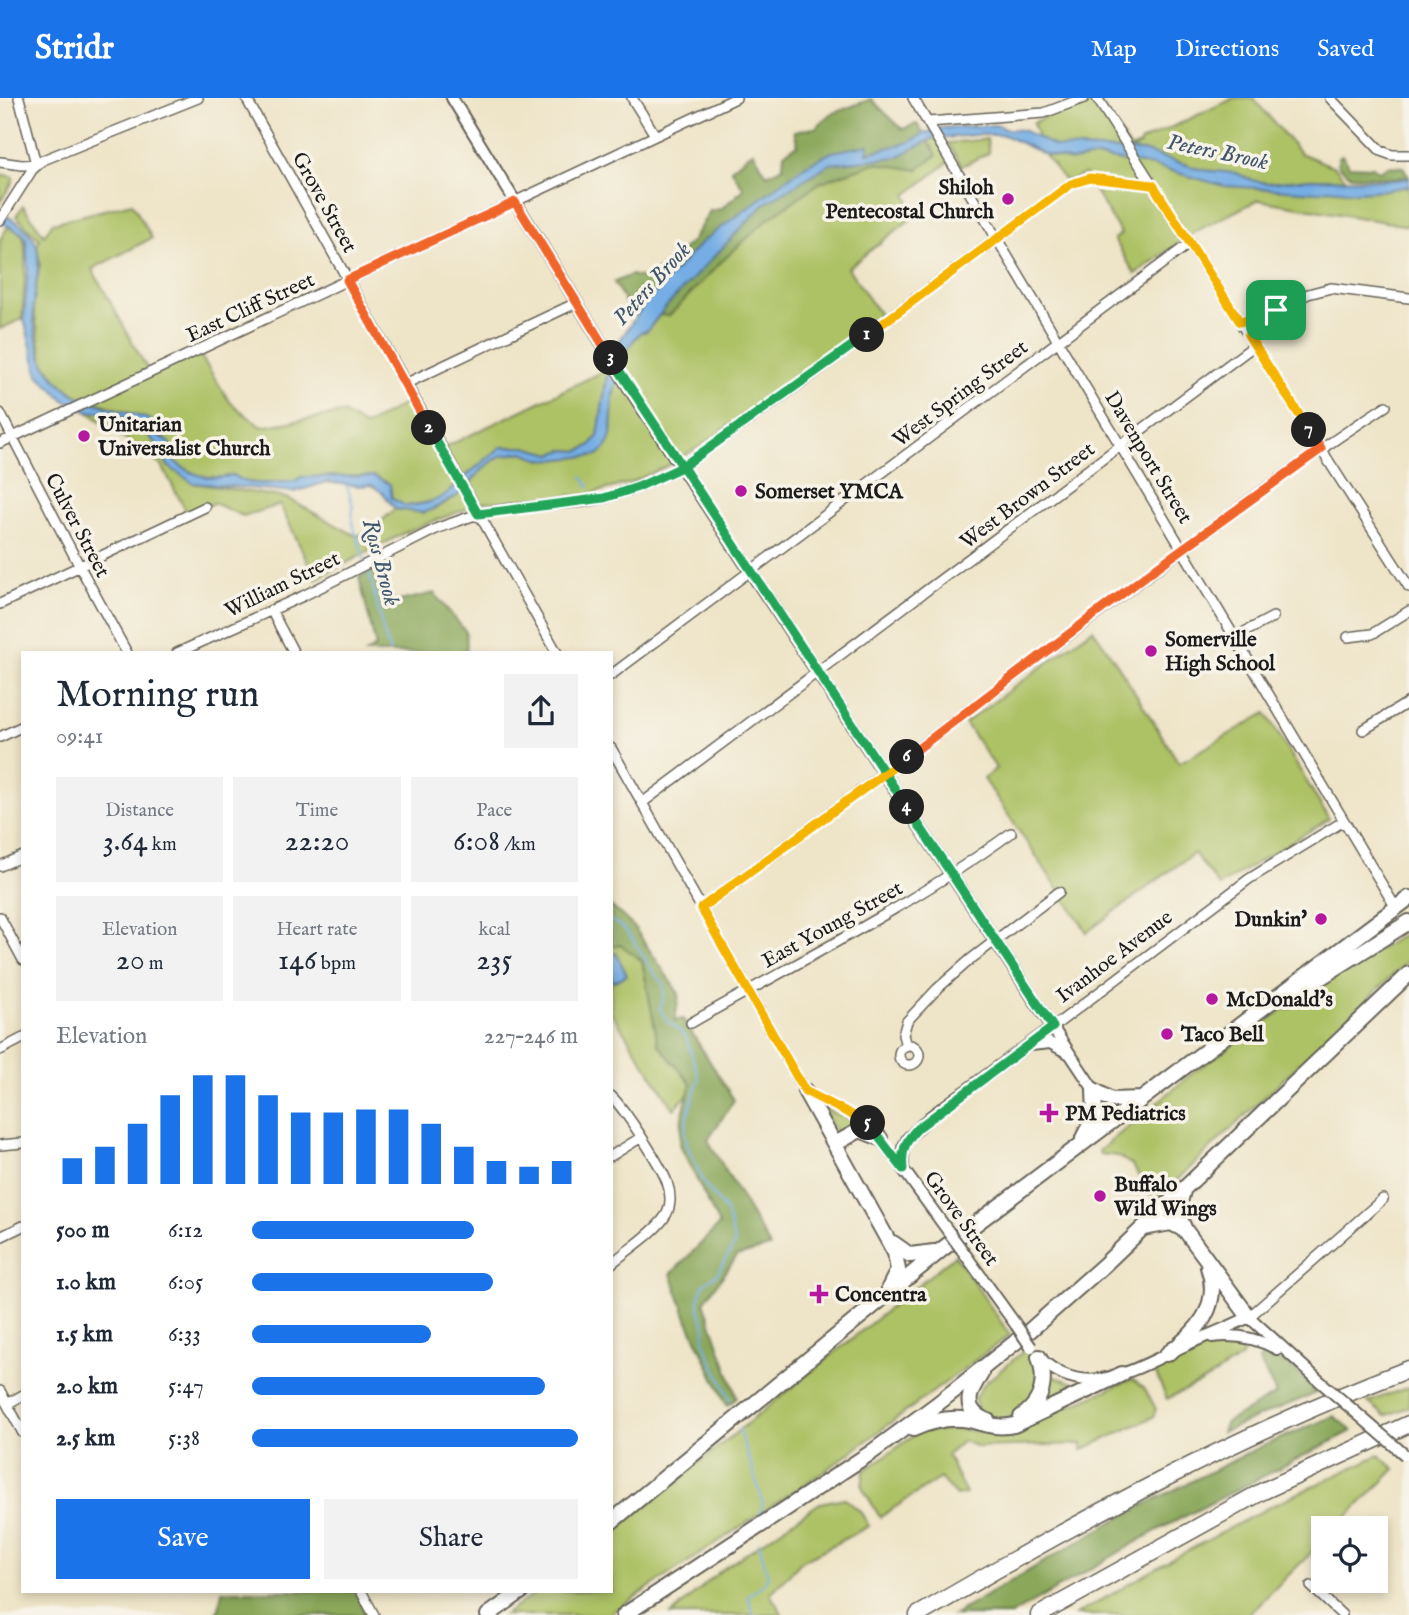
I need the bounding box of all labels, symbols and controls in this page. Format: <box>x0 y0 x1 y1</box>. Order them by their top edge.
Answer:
text: Stridr <box>35 28 114 70</box>
text: Map <box>1091 34 1137 65</box>
text: Directions <box>1175 34 1279 65</box>
text: Saved <box>1317 34 1374 65</box>
water label: Peters Brook <box>1164 128 1271 177</box>
street label: Grove Street <box>285 148 362 258</box>
place label: Shiloh Pentecostal Church <box>825 175 995 226</box>
marker: Shiloh Pentecostal Church <box>1000 191 1016 207</box>
water label: Peters Brook <box>607 236 697 332</box>
street label: East Cliff Street <box>182 267 319 350</box>
pin <box>1246 280 1306 340</box>
icon: arrive <box>1257 291 1295 329</box>
pin: 1 <box>850 317 884 352</box>
text: 1 <box>863 322 870 346</box>
street label: West Spring Street <box>888 335 1034 454</box>
pin: 3 <box>594 341 628 376</box>
text: 3 <box>607 345 614 369</box>
street label: Davenport Street <box>1098 387 1198 529</box>
pin: 2 <box>412 410 446 446</box>
place label: Unitarian Universalist Church <box>97 412 271 463</box>
pin: 7 <box>1292 412 1326 448</box>
text: 2 <box>424 415 433 439</box>
text: 7 <box>1304 417 1313 441</box>
marker: Unitarian Universalist Church <box>76 428 92 444</box>
street label: West Brown Street <box>955 437 1101 556</box>
street label: Culver Street <box>38 469 116 583</box>
place label: Somerset YMCA <box>755 479 905 506</box>
marker: Somerset YMCA <box>733 483 749 499</box>
water label: Ross Brook <box>355 516 406 609</box>
street label: William Street <box>221 546 345 625</box>
place label: Somerville High School <box>1165 627 1276 678</box>
marker: Somerville High School <box>1143 643 1159 659</box>
text: Morning run <box>56 672 259 720</box>
button: share <box>504 674 578 748</box>
text: 09:41 <box>56 722 103 751</box>
pin: 6 <box>890 740 925 774</box>
text: 6 <box>902 744 911 768</box>
pin: 4 <box>890 790 925 824</box>
text: 4 <box>902 794 911 818</box>
text: Distance <box>105 799 174 823</box>
text: Time <box>296 799 338 823</box>
text: Pace <box>476 799 512 823</box>
text: 3.64 <box>103 823 148 861</box>
text: 22:20 <box>285 823 349 861</box>
text: 6:08 <box>453 823 500 861</box>
text: km <box>148 833 177 857</box>
text: /km <box>500 833 536 857</box>
street label: East Young Street <box>757 875 908 975</box>
street label: Ivanhoe Avenue <box>1051 904 1179 1010</box>
place label: Dunkin' <box>1234 907 1307 934</box>
marker: Dunkin' <box>1313 911 1329 927</box>
text: Elevation <box>102 918 177 942</box>
text: Heart rate <box>276 918 358 942</box>
text: kcal <box>478 918 510 942</box>
text: 20 <box>116 942 145 980</box>
text: 146 <box>278 942 317 980</box>
text: 235 <box>476 942 512 980</box>
text: m <box>145 952 163 976</box>
text: bpm <box>317 952 356 976</box>
place label: McDonald's <box>1226 987 1333 1014</box>
marker: McDonald's <box>1204 991 1220 1007</box>
text: Elevation <box>56 1022 147 1051</box>
text: 227–246 m <box>484 1022 578 1051</box>
place label: Taco Bell <box>1180 1022 1265 1049</box>
marker: Taco Bell <box>1159 1026 1175 1042</box>
place label: PM Pediatrics <box>1065 1101 1186 1128</box>
marker: PM Pediatrics <box>1039 1103 1059 1123</box>
pin: 5 <box>850 1105 886 1140</box>
text: 5 <box>864 1110 871 1134</box>
street label: Grove Street <box>917 1166 1004 1272</box>
place label: Buffalo Wild Wings <box>1113 1172 1217 1223</box>
marker: Buffalo Wild Wings <box>1092 1188 1108 1204</box>
text: 500 m <box>56 1216 110 1245</box>
text: 6:12 <box>168 1216 203 1245</box>
text: 1.0 km <box>56 1268 116 1297</box>
text: 6:05 <box>168 1268 203 1297</box>
place label: Concentra <box>835 1282 927 1309</box>
marker: Concentra <box>809 1284 829 1304</box>
text: 1.5 km <box>56 1320 113 1349</box>
text: 6:33 <box>168 1320 201 1349</box>
text: 2.0 km <box>56 1372 118 1401</box>
text: 5:47 <box>168 1372 204 1401</box>
text: 2.5 km <box>56 1424 115 1453</box>
text: 5:38 <box>168 1424 200 1453</box>
button: Save <box>56 1499 310 1579</box>
button: Share <box>324 1499 578 1579</box>
map controls <box>1311 1516 1388 1593</box>
button: locate <box>1311 1516 1388 1593</box>

